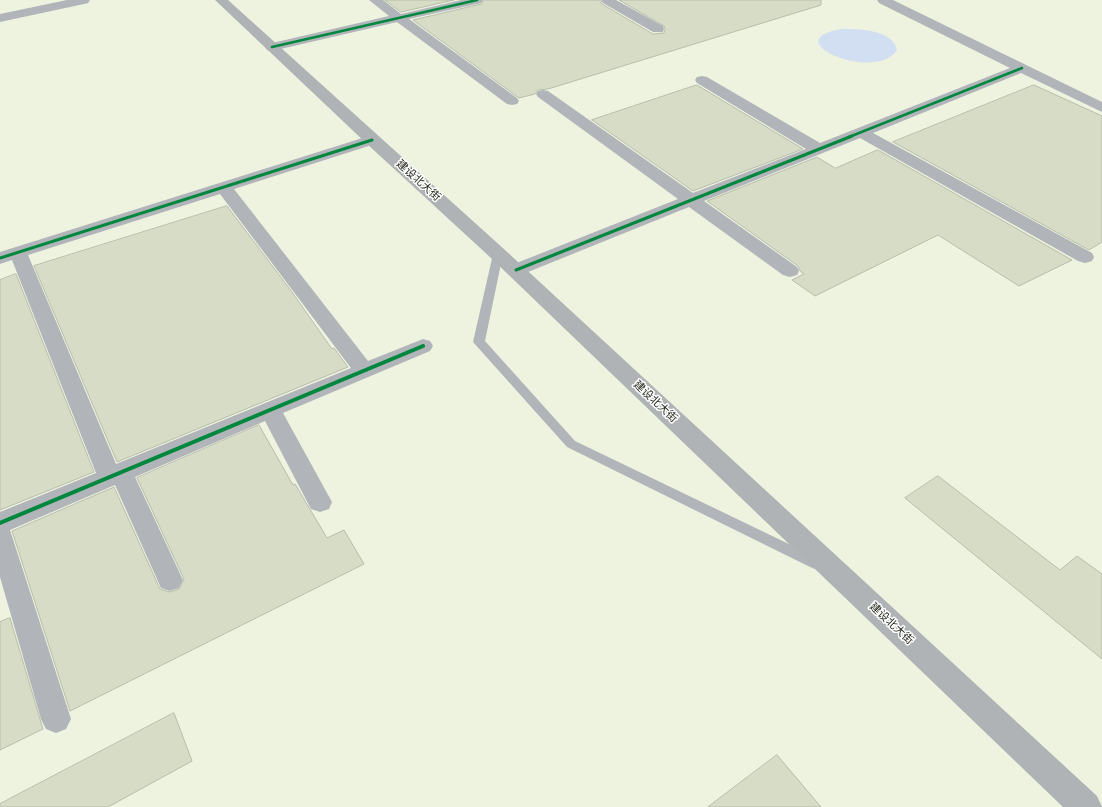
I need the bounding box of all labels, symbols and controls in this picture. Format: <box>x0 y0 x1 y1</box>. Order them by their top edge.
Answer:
street label: 建设北大街 <box>393 158 443 204</box>
street label: 建设北大街 <box>630 378 680 426</box>
street label: 建设北大街 <box>866 600 916 648</box>

